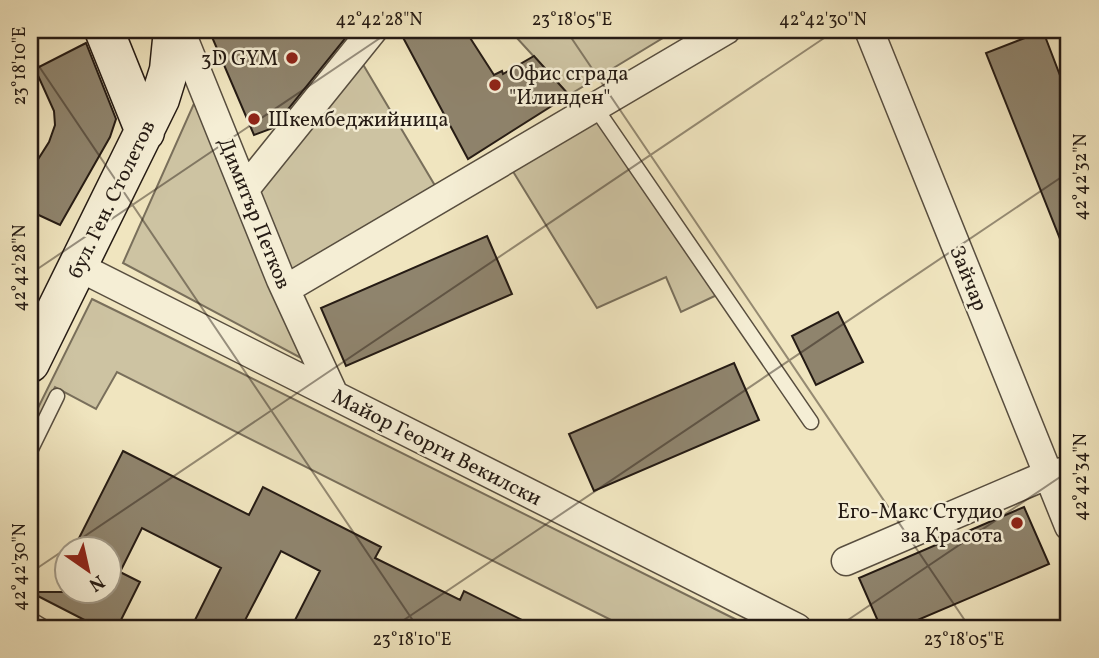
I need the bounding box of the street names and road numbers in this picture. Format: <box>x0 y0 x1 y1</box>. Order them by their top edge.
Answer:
street label: бул. Ген. Столетов <box>61 116 163 284</box>
street label: Димитър Петков <box>210 133 297 294</box>
street label: Зайчар <box>941 241 994 316</box>
street label: Майор Георги Векилски <box>327 383 546 514</box>

